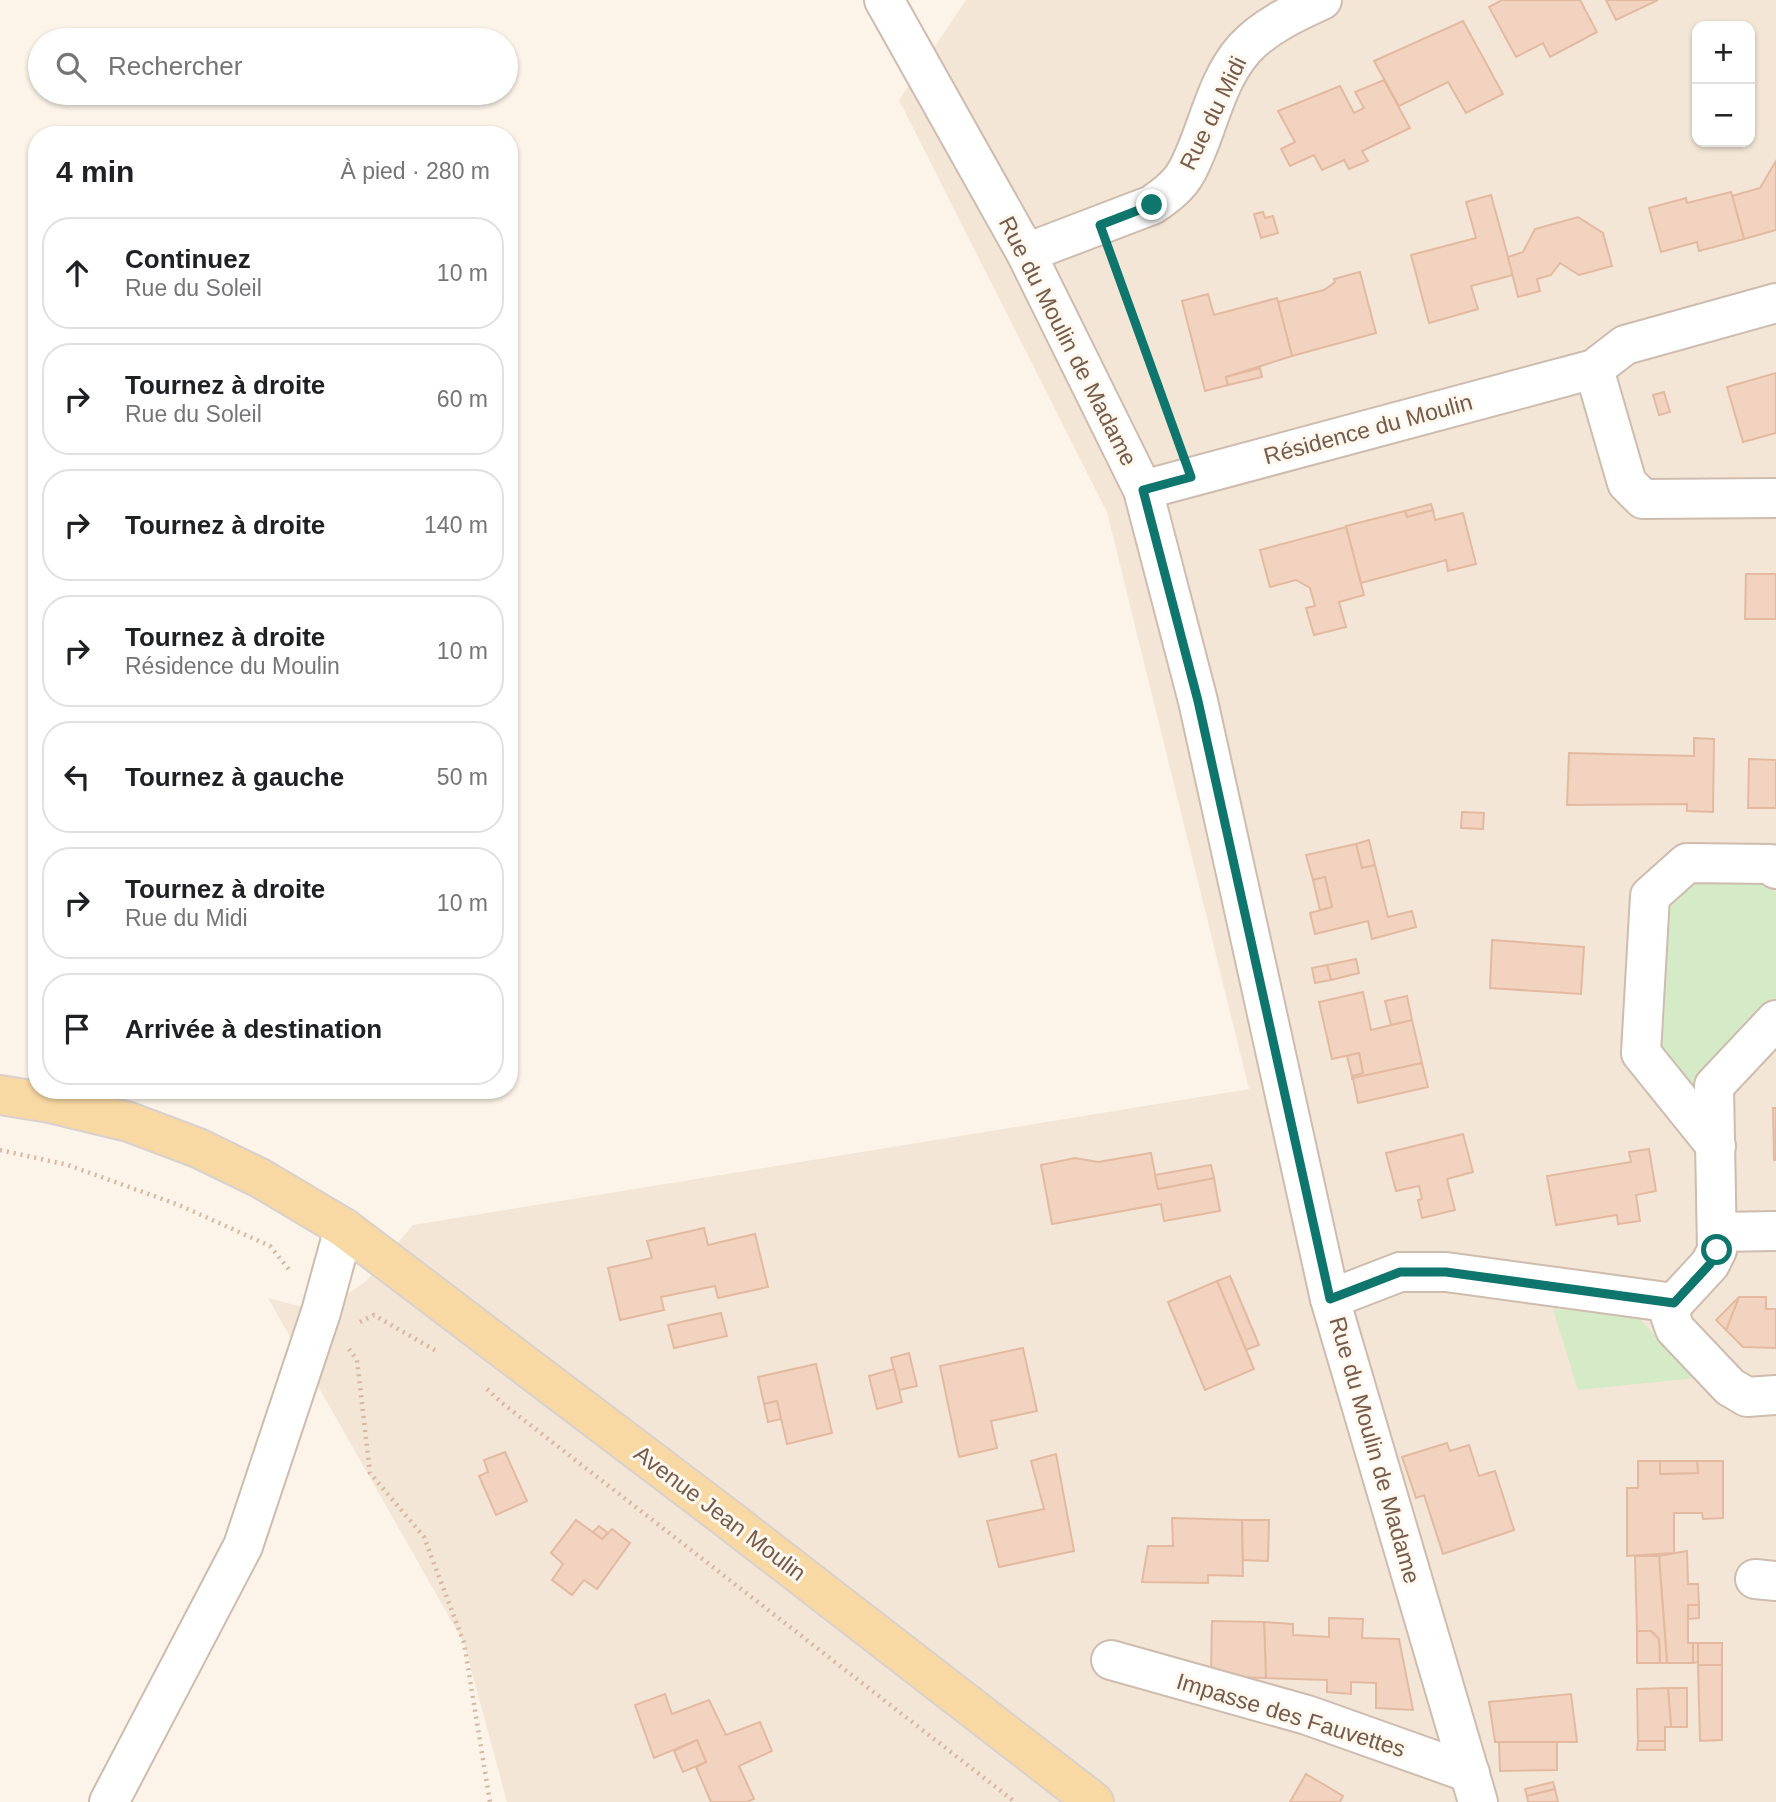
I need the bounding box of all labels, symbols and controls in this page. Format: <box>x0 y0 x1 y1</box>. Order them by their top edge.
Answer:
map controls <box>1692 21 1755 147</box>
button: + <box>1692 21 1755 84</box>
search box <box>28 28 518 105</box>
icon: search <box>52 48 90 86</box>
text: Rechercher <box>108 51 242 81</box>
street label: Rue du Midi <box>1174 52 1252 174</box>
button: − <box>1692 84 1755 147</box>
text: 4 min <box>56 155 134 188</box>
text: À pied · 280 m <box>340 158 490 184</box>
route end <box>1136 189 1167 220</box>
street label: Rue du Moulin de Madame <box>994 212 1142 470</box>
text: Continuez <box>125 244 251 274</box>
icon: ahead <box>58 254 96 292</box>
text: 10 m <box>437 260 488 286</box>
text: Rue du Soleil <box>125 275 262 301</box>
text: Tournez à droite <box>125 370 325 400</box>
icon: right <box>58 380 96 418</box>
text: 60 m <box>437 386 488 412</box>
street label: Résidence du Moulin <box>1261 389 1475 469</box>
text: Rue du Soleil <box>125 401 262 427</box>
icon: right <box>58 506 96 544</box>
text: Tournez à droite <box>125 510 325 540</box>
text: 140 m <box>424 512 488 538</box>
text: Tournez à droite <box>125 622 325 652</box>
icon: right <box>58 632 96 670</box>
text: 10 m <box>437 638 488 664</box>
text: Résidence du Moulin <box>125 653 340 679</box>
icon: left <box>58 758 96 796</box>
text: Tournez à gauche <box>125 762 344 792</box>
text: 50 m <box>437 764 488 790</box>
text: Tournez à droite <box>125 874 325 904</box>
icon: right <box>58 884 96 922</box>
text: 10 m <box>437 890 488 916</box>
text: Rue du Midi <box>125 905 248 931</box>
icon: arrive <box>58 1010 96 1048</box>
text: Arrivée à destination <box>125 1014 382 1044</box>
route start <box>1701 1234 1732 1265</box>
street label: Rue du Moulin de Madame <box>1324 1314 1426 1586</box>
street label: Avenue Jean Moulin <box>629 1440 811 1586</box>
street label: Impasse des Fauvettes <box>1173 1668 1409 1762</box>

